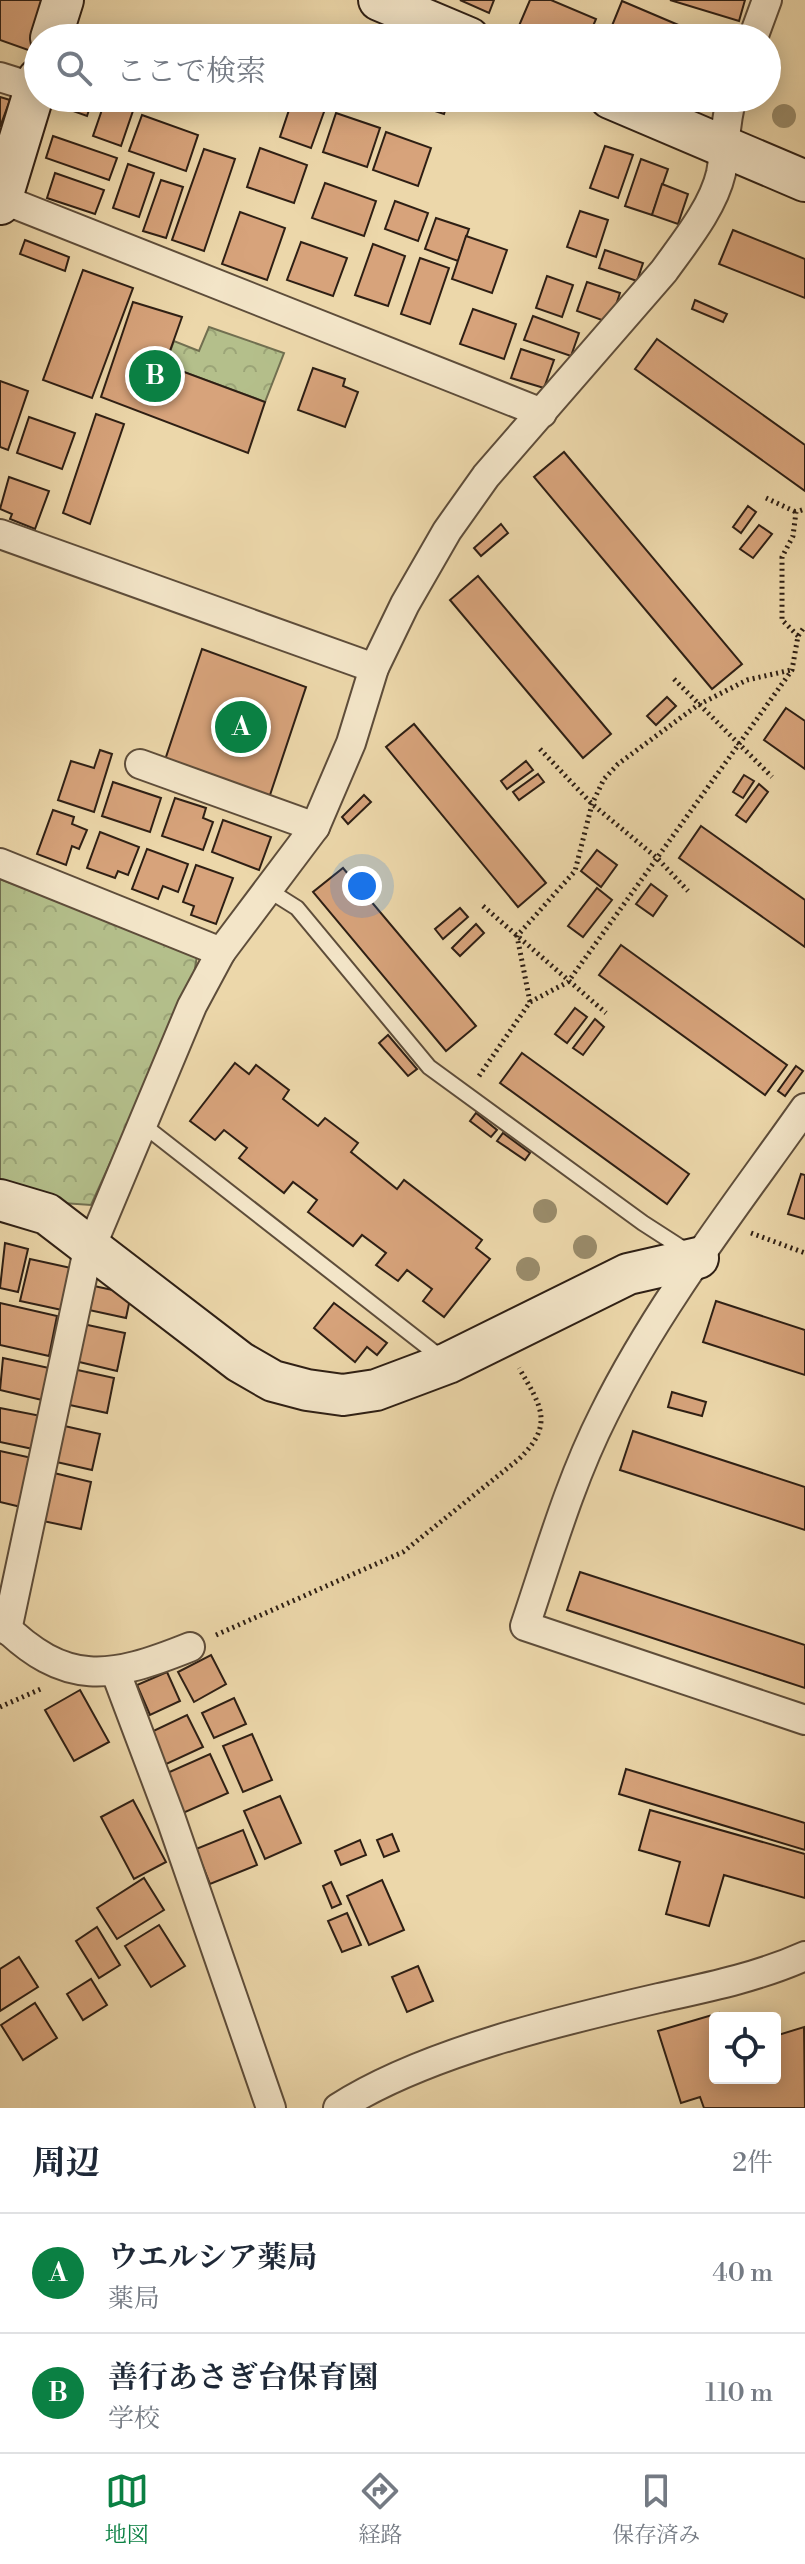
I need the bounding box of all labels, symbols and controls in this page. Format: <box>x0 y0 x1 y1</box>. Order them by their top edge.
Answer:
search box <box>24 24 781 112</box>
icon: search <box>52 46 96 90</box>
text: ここで検索 <box>116 53 266 91</box>
pin: B <box>129 346 181 406</box>
pin: A <box>215 697 267 757</box>
your location <box>342 866 382 906</box>
map controls <box>709 2012 781 2084</box>
button: locate <box>709 2012 781 2084</box>
text: 周辺 <box>32 2143 100 2185</box>
text: 2件 <box>732 2147 773 2179</box>
text: ウエルシア薬局 <box>108 2239 317 2277</box>
text: A <box>49 2257 67 2289</box>
text: 40 m <box>712 2257 773 2289</box>
text: 薬局 <box>108 2283 160 2315</box>
text: 善行あさぎ台保育園 <box>108 2359 378 2397</box>
text: B <box>48 2377 68 2409</box>
text: 110 m <box>705 2377 773 2409</box>
text: 学校 <box>108 2403 160 2435</box>
tab: 地図 <box>105 2469 149 2549</box>
tab: 経路 <box>358 2469 402 2549</box>
tab: 保存済み <box>612 2469 700 2549</box>

